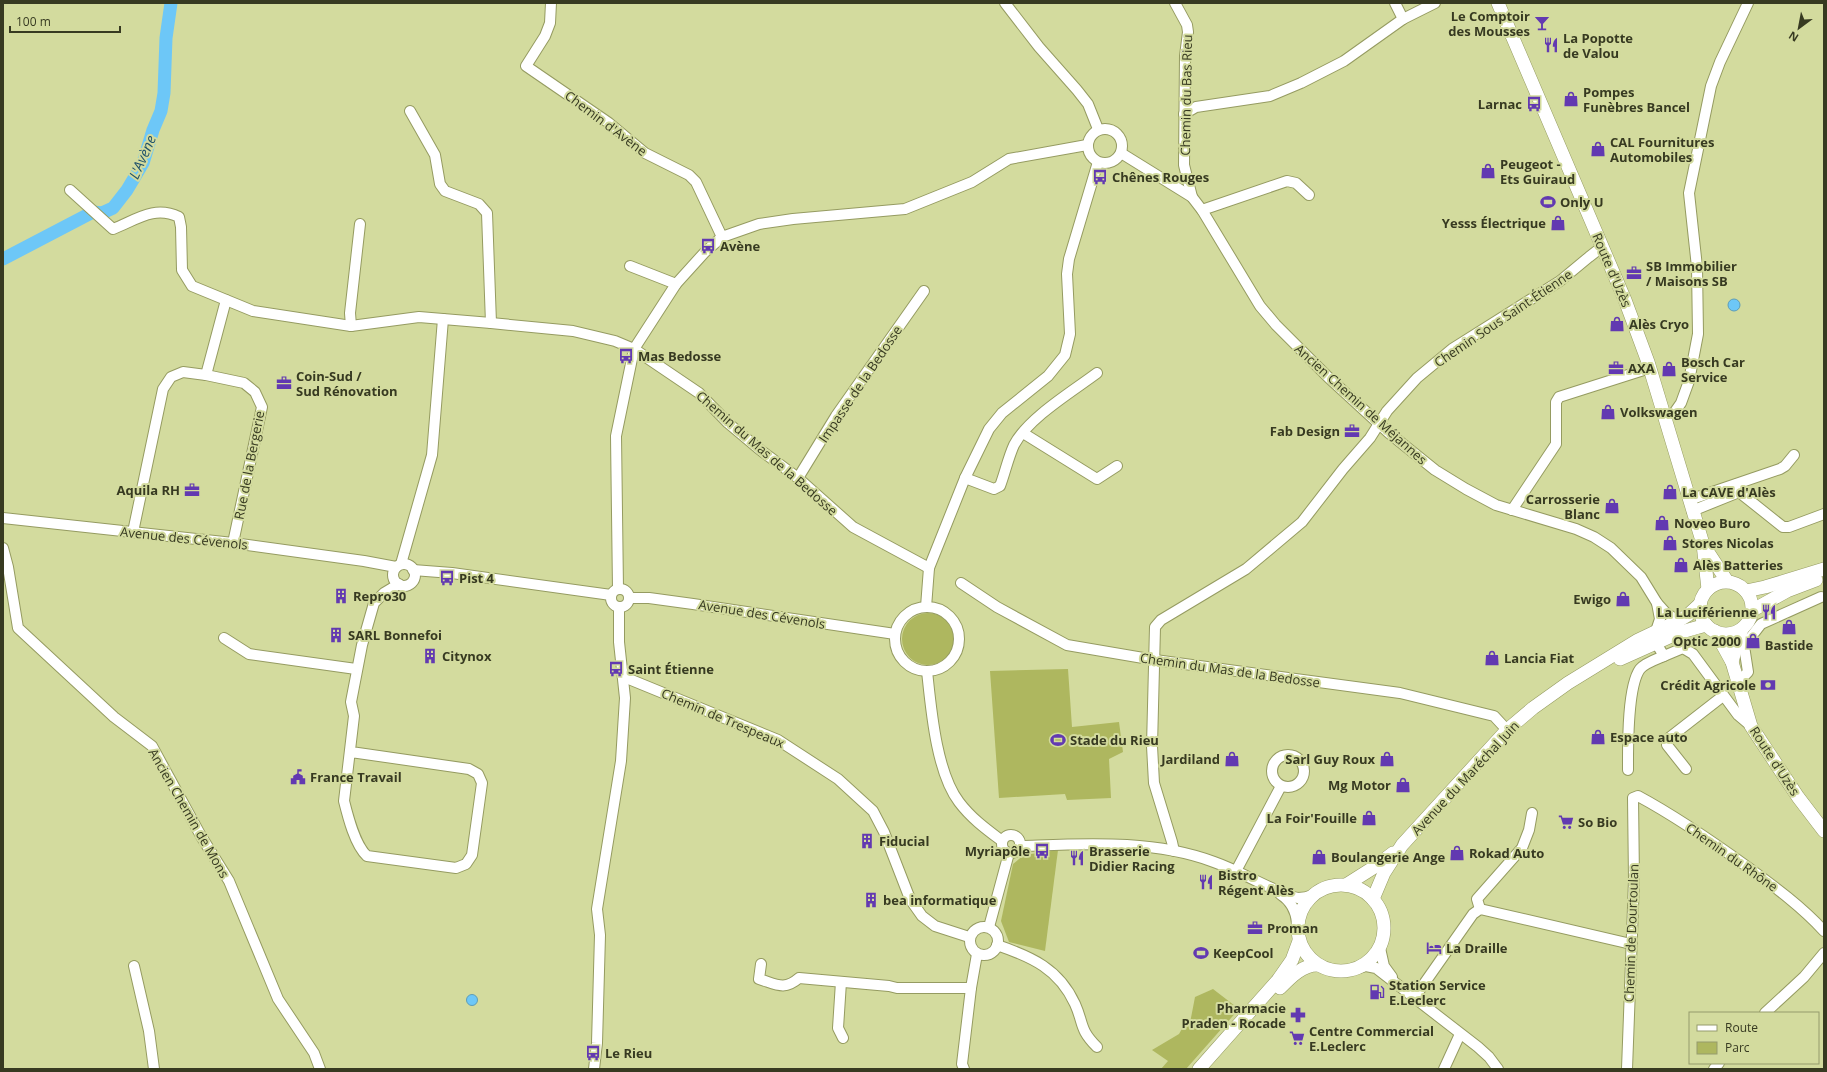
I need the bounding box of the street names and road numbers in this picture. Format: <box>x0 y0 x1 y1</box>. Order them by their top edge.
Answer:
street label: Chemin du Bas Rieu <box>1176 34 1196 156</box>
street label: Chemin d'Avène <box>561 86 651 160</box>
street label: Route d'Uzès <box>1588 230 1636 310</box>
street label: Chemin Sous Saint-Étienne <box>1431 265 1575 371</box>
street label: Impasse de la Bedosse <box>814 322 906 446</box>
street label: Ancien Chemin de Méjannes <box>1291 340 1431 468</box>
street label: Chemin du Mas de la Bedosse <box>693 387 841 519</box>
street label: Rue de la Bergerie <box>230 409 268 521</box>
street label: Avenue des Cévenols <box>119 522 249 554</box>
street label: Avenue des Cévenols <box>697 595 827 633</box>
street label: Chemin du Mas de la Bedosse <box>1139 648 1321 692</box>
street label: Chemin de Trespeaux <box>659 684 787 752</box>
street label: Avenue du Maréchal Juin <box>1407 717 1523 839</box>
street label: Route d'Uzès <box>1746 723 1804 799</box>
street label: Ancien Chemin de Mons <box>145 745 233 881</box>
street label: Chemin du Rhône <box>1682 819 1782 895</box>
street label: Chemin de Dourtoulan <box>1620 864 1642 1002</box>

